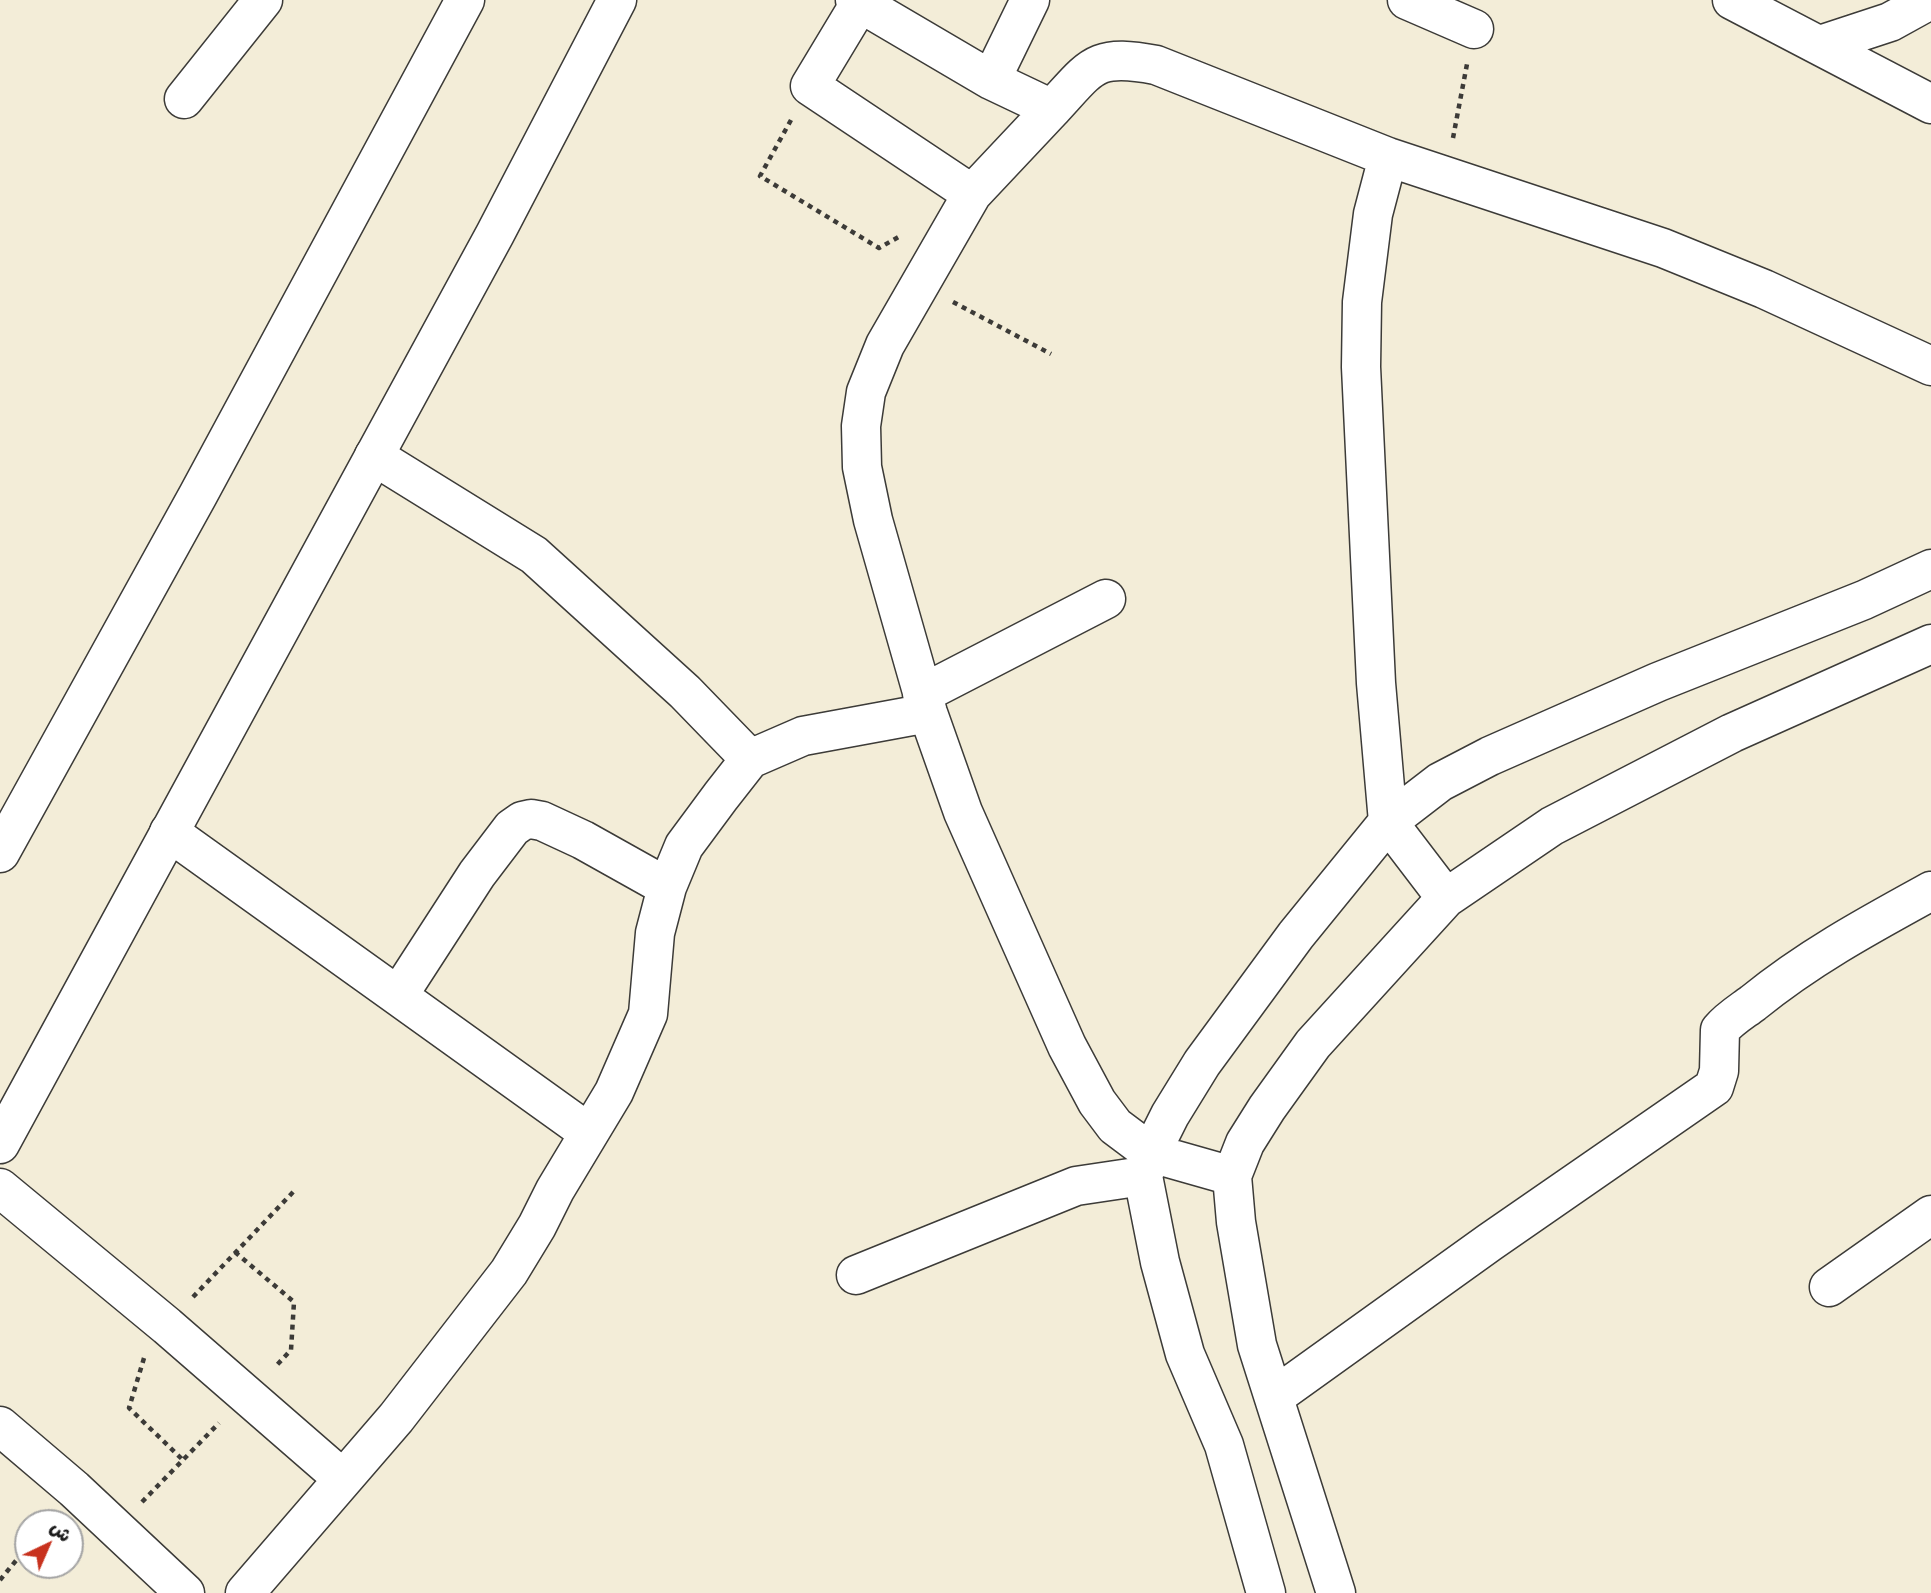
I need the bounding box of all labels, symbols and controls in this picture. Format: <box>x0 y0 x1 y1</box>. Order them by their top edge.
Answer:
north arrow <box>14 1509 84 1579</box>
text: ش <box>45 1513 79 1548</box>

